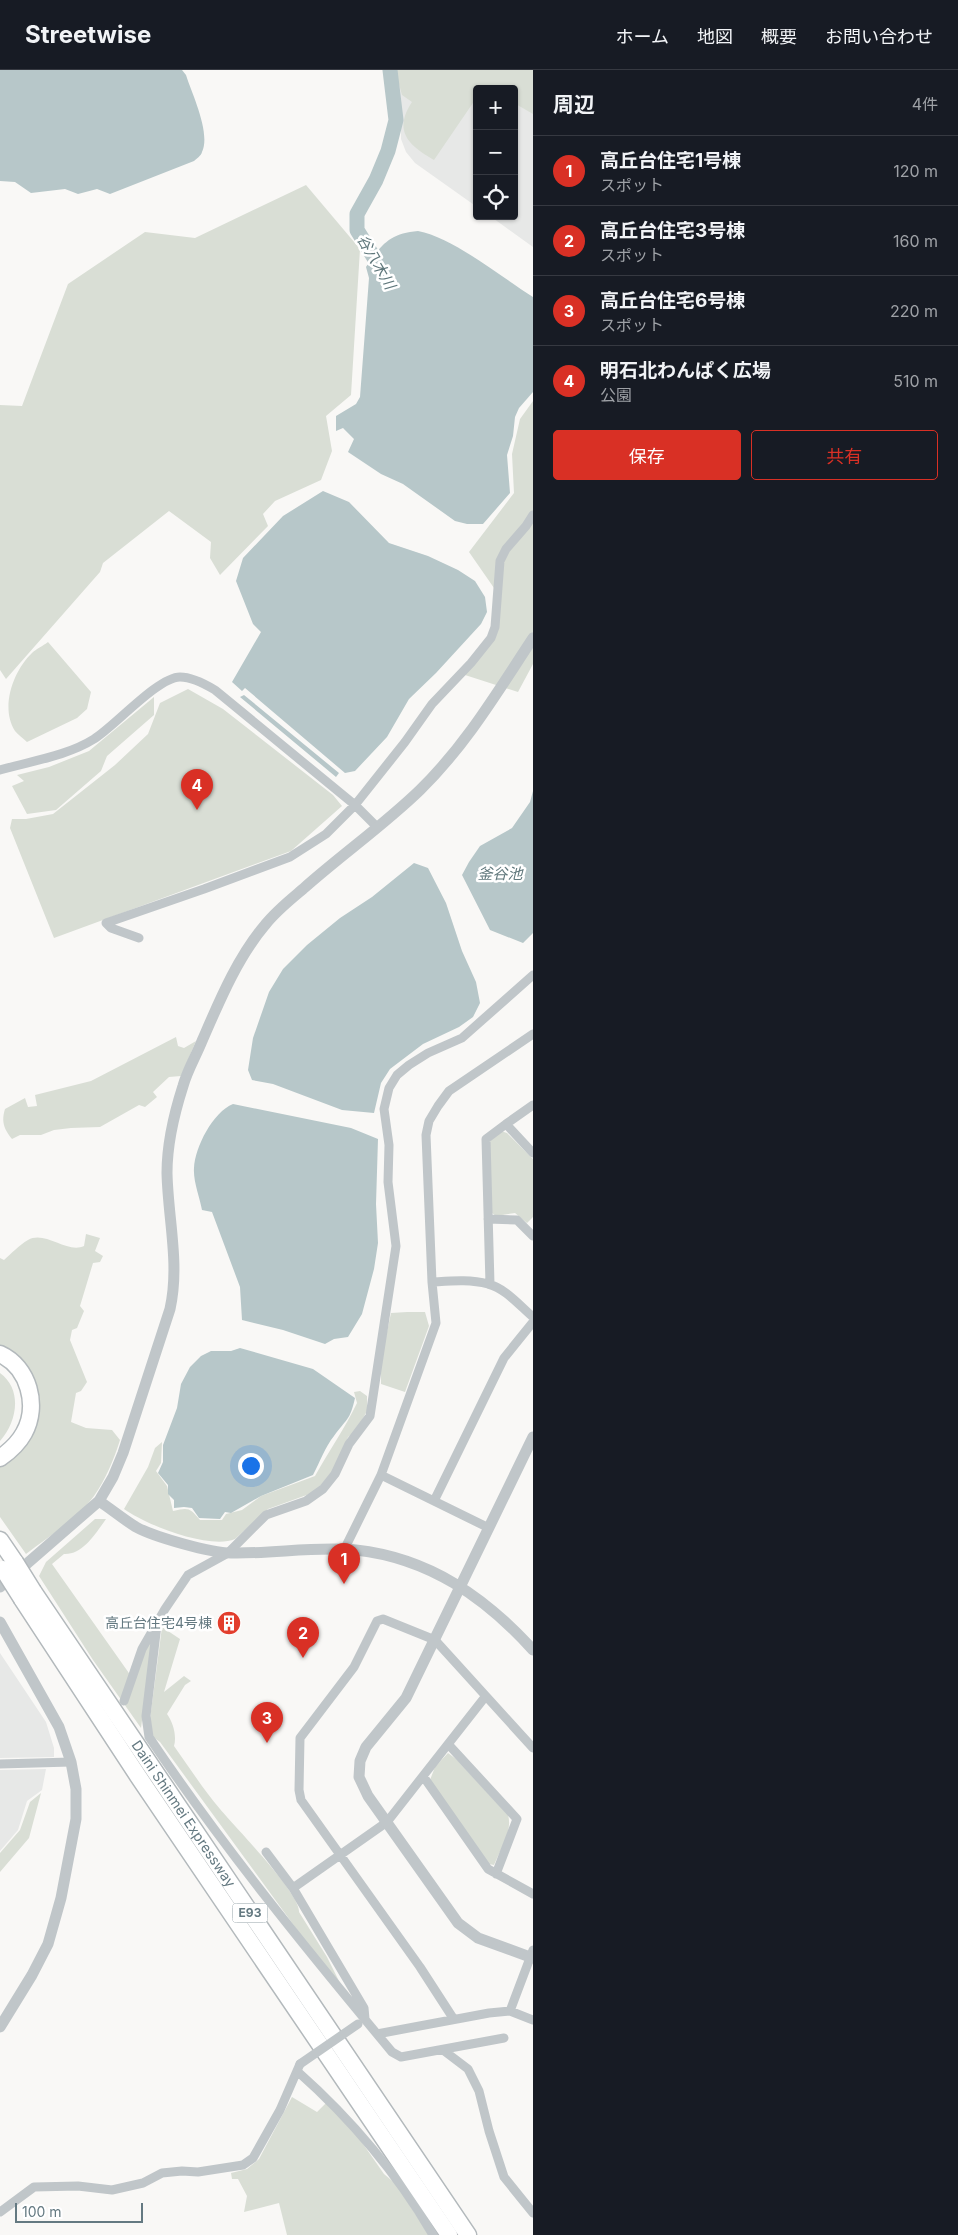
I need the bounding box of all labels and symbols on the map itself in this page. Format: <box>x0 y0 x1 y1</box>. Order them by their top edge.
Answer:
water label: 谷八木川 <box>353 231 401 294</box>
pin: 4 <box>181 769 213 810</box>
water label: 釜谷池 <box>477 864 524 883</box>
your location <box>238 1453 264 1479</box>
pin: 1 <box>328 1543 360 1584</box>
building icon: 高丘台住宅4号棟 <box>216 1610 242 1636</box>
place label: 高丘台住宅4号棟 <box>105 1614 212 1631</box>
pin: 2 <box>287 1617 319 1658</box>
pin: 3 <box>251 1702 283 1743</box>
street label: Daini Shinmei Expressway <box>128 1737 240 1890</box>
road number: E93 <box>232 1904 268 1922</box>
scale bar <box>15 2200 142 2223</box>

